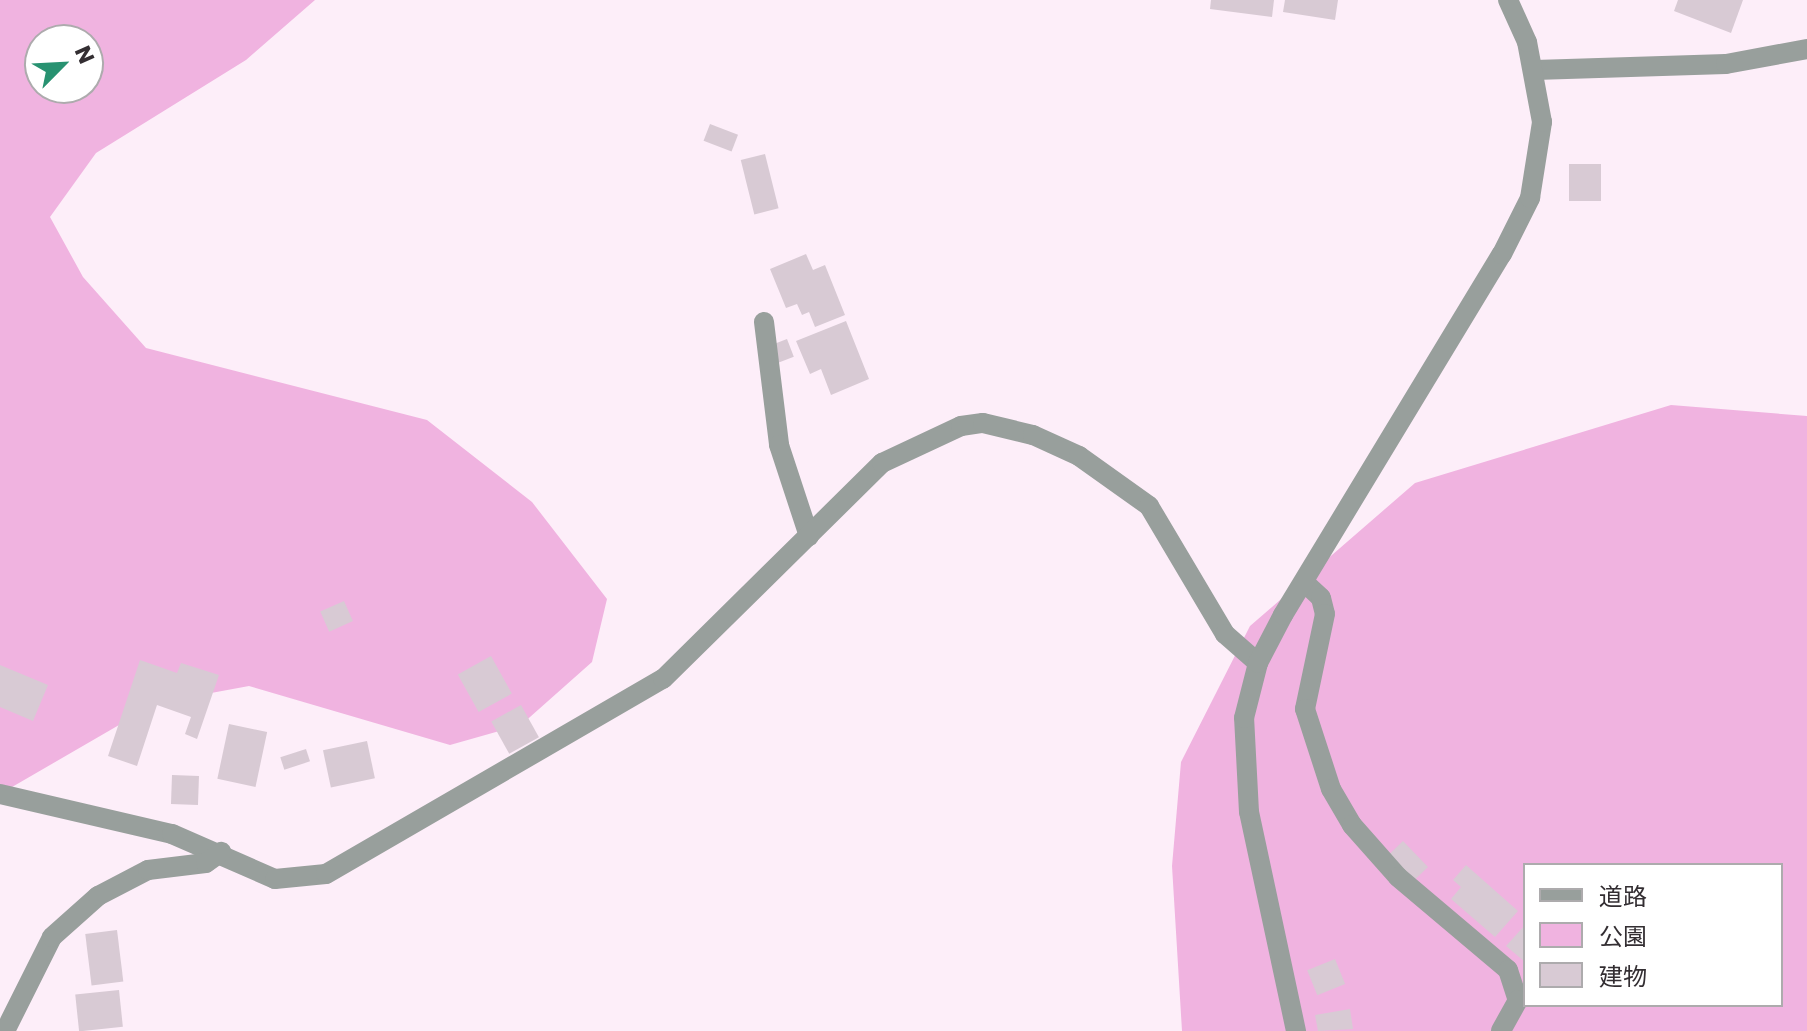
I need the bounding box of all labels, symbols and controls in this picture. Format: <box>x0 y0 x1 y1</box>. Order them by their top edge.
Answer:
north arrow <box>24 24 104 104</box>
text: N <box>67 41 102 69</box>
legend <box>1523 863 1783 1007</box>
text: 道路 <box>1599 880 1647 913</box>
text: 公園 <box>1599 920 1647 953</box>
text: 建物 <box>1599 960 1647 993</box>

